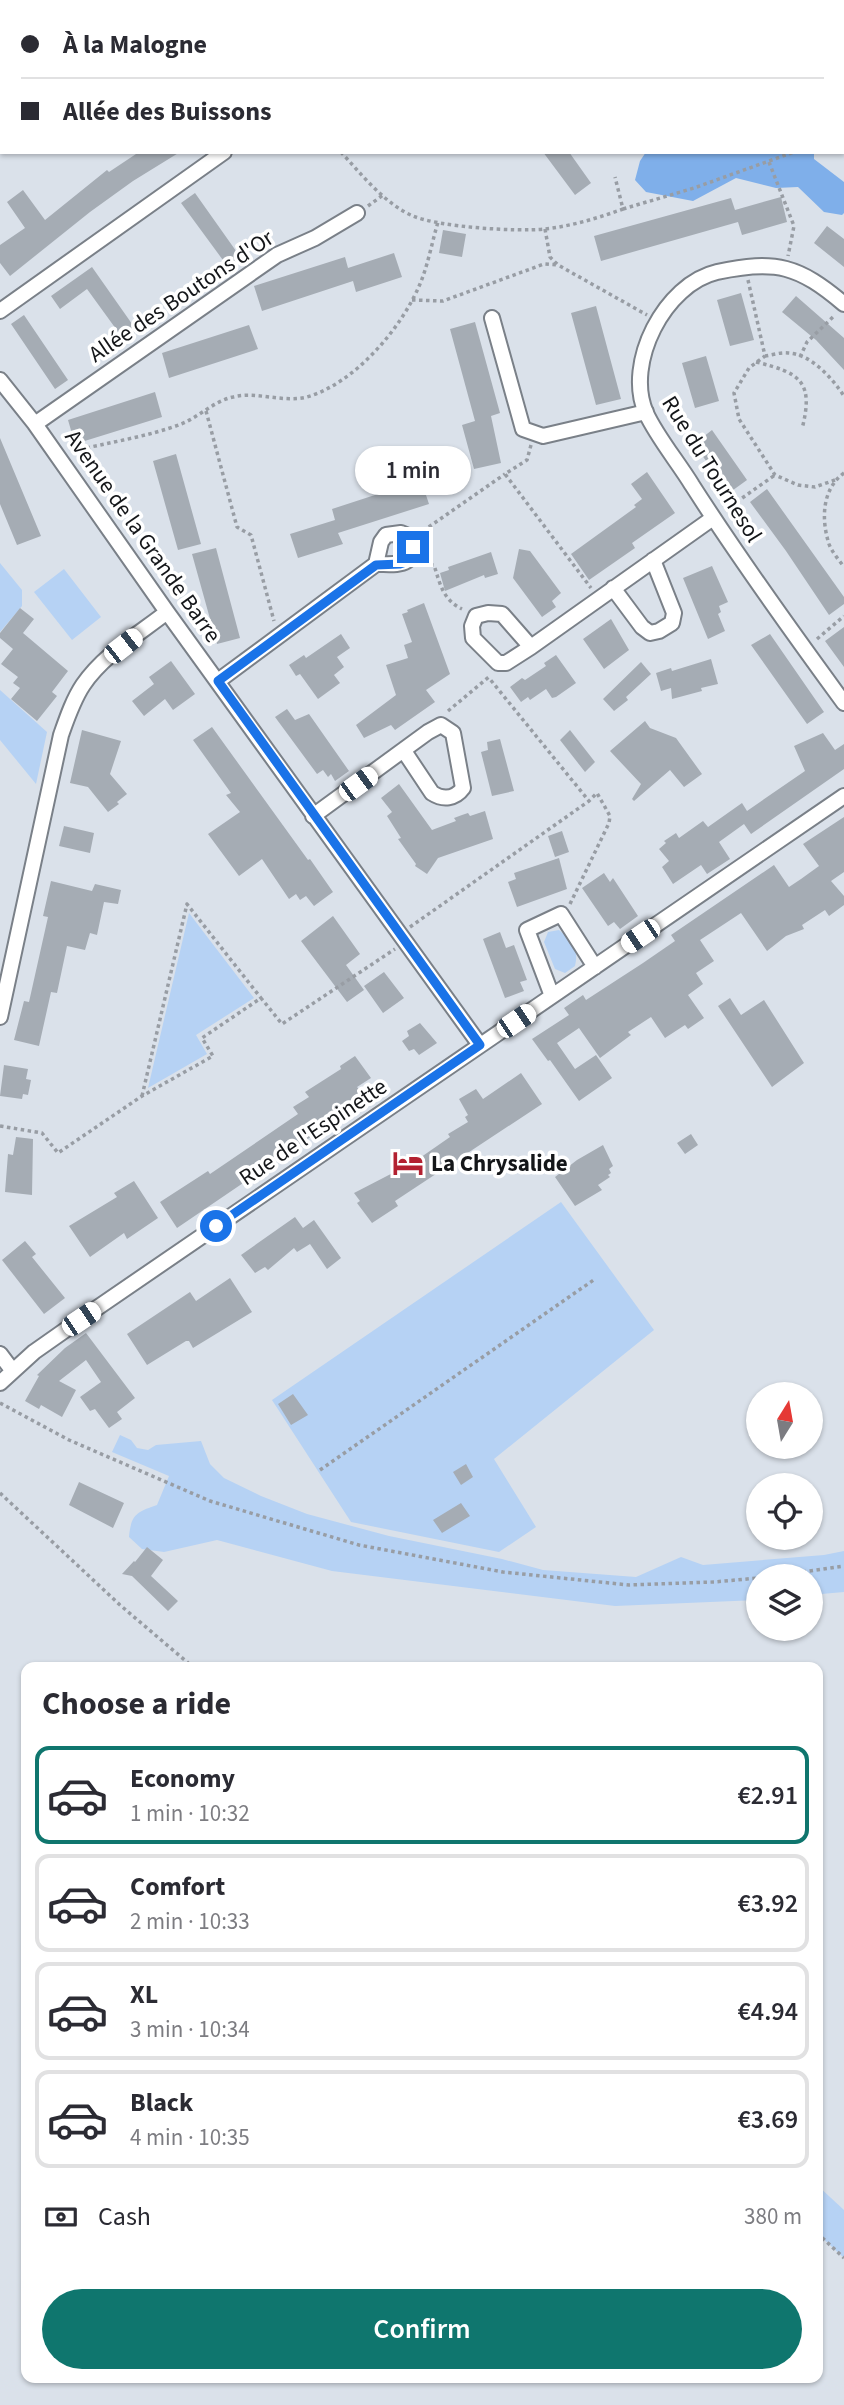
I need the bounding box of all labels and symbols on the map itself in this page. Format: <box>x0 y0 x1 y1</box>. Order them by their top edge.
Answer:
street label: Allée des Boutons d'Or <box>82 221 281 370</box>
street label: Rue du Tournesol <box>654 389 770 549</box>
street label: Avenue de la Grande Barre <box>57 423 229 649</box>
callout: 1 min <box>355 446 471 494</box>
route end <box>397 531 429 563</box>
car <box>100 625 147 667</box>
car <box>335 763 382 805</box>
car <box>617 916 664 956</box>
car <box>493 1001 540 1041</box>
street label: Rue de l'Espinette <box>232 1070 394 1194</box>
hotel icon: La Chrysalide <box>391 1146 425 1180</box>
place label: La Chrysalide <box>431 1147 568 1180</box>
route start <box>200 1210 232 1242</box>
car <box>58 1299 105 1339</box>
north arrow <box>746 1382 822 1460</box>

